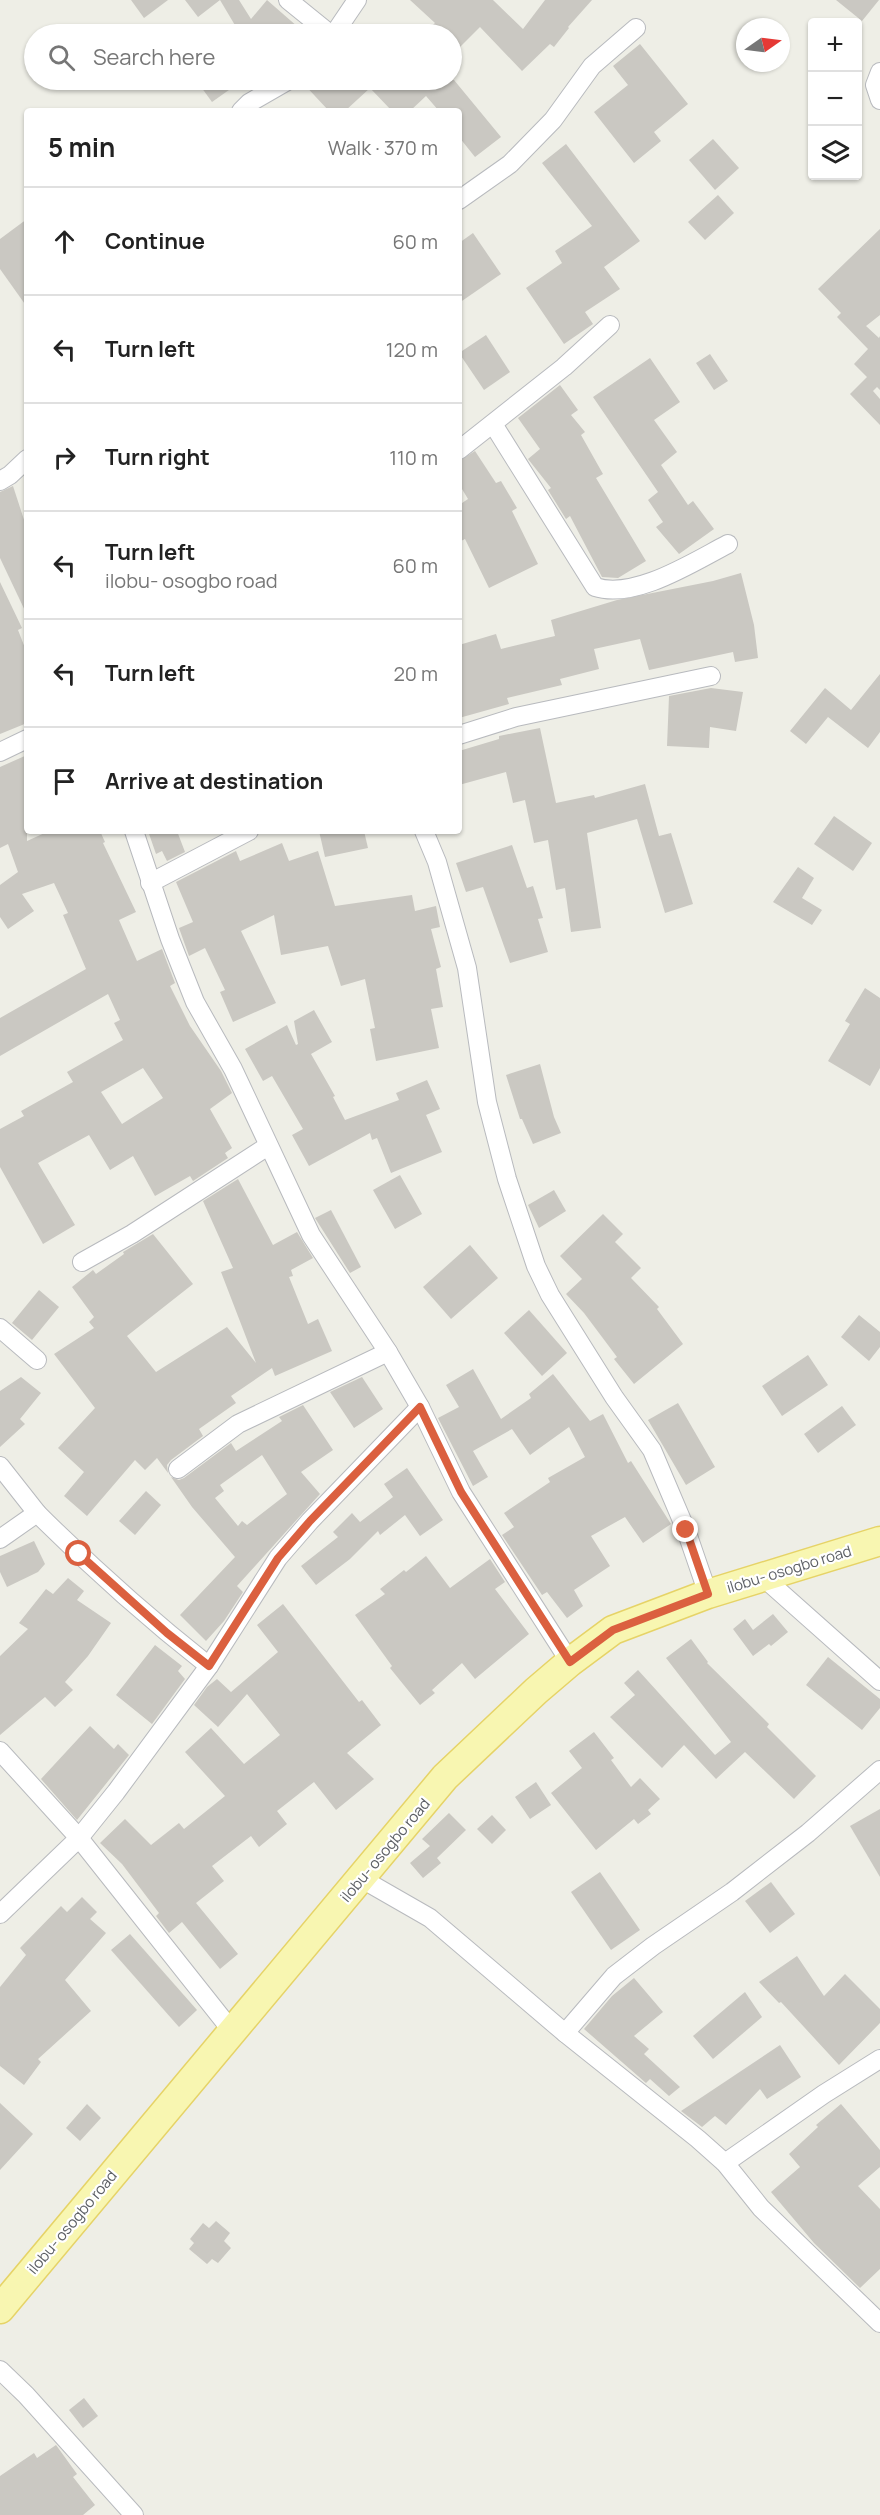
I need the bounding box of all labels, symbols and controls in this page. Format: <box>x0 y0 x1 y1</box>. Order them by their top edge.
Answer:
north arrow <box>736 18 790 72</box>
map controls <box>808 18 862 180</box>
button: + <box>808 18 862 72</box>
search box <box>24 24 462 90</box>
icon: search <box>45 41 78 74</box>
text: Search here <box>93 42 215 72</box>
button: − <box>808 72 862 126</box>
button: layers <box>808 126 862 180</box>
text: 5 min <box>48 129 115 165</box>
text: Walk · 370 m <box>328 134 438 161</box>
icon: ahead <box>48 225 81 258</box>
text: Continue <box>105 226 205 256</box>
text: 60 m <box>392 228 438 255</box>
icon: left <box>48 333 81 366</box>
text: Turn left <box>105 334 195 364</box>
text: 120 m <box>386 336 438 363</box>
icon: right <box>48 441 81 474</box>
text: Turn right <box>105 442 210 472</box>
text: 110 m <box>389 444 438 471</box>
text: Turn left <box>105 537 195 567</box>
icon: left <box>48 549 81 582</box>
text: 60 m <box>392 552 438 579</box>
text: ilobu- osogbo road <box>105 567 278 594</box>
icon: left <box>48 657 81 690</box>
text: Turn left <box>105 658 195 688</box>
text: 20 m <box>393 660 438 687</box>
icon: arrive <box>48 765 81 798</box>
text: Arrive at destination <box>105 766 323 796</box>
route end <box>672 1516 698 1542</box>
route start <box>65 1540 91 1566</box>
street label: ilobu- osogbo road <box>724 1540 854 1598</box>
street label: ilobu- osogbo road <box>335 1794 435 1906</box>
street label: ilobu- osogbo road <box>22 2166 122 2278</box>

